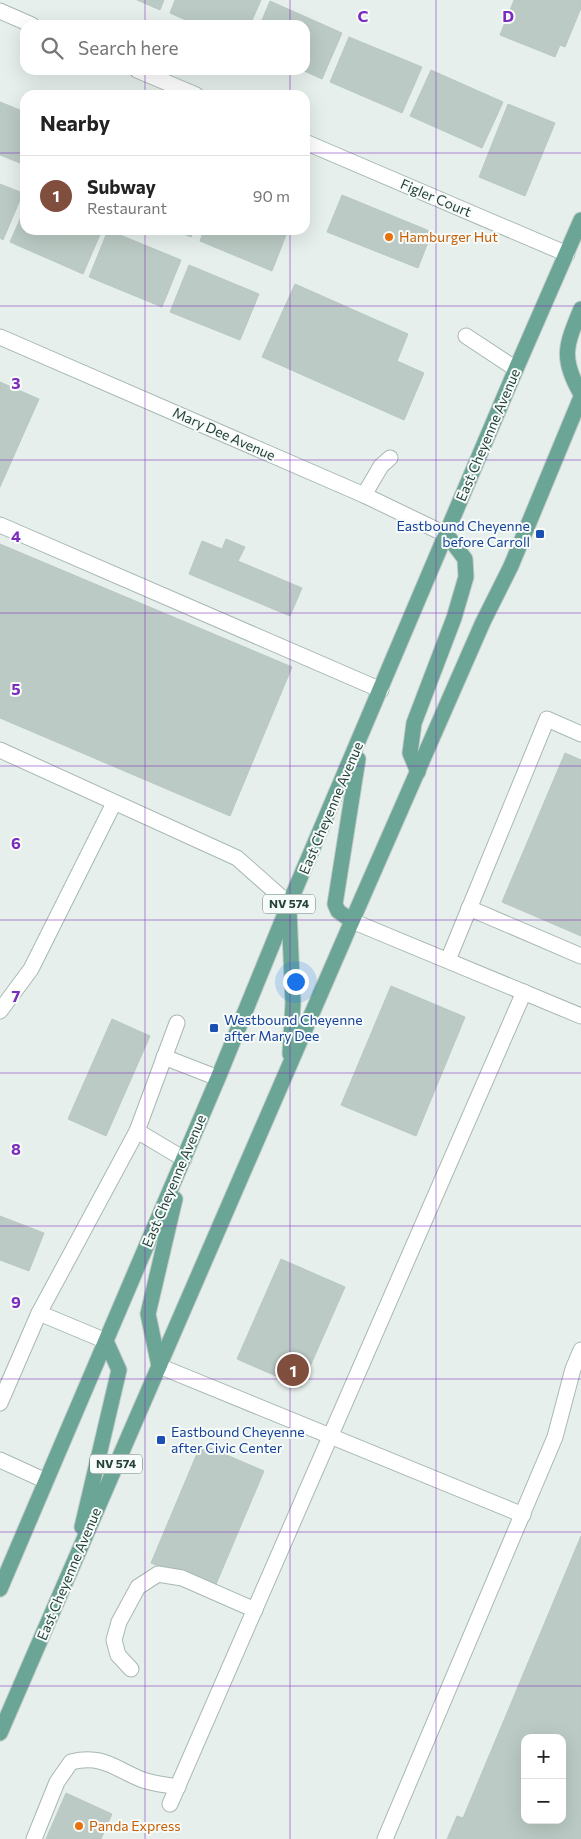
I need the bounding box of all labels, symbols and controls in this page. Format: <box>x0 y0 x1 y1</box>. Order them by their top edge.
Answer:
text: C <box>358 6 369 25</box>
text: D <box>502 6 514 25</box>
search box <box>20 20 310 75</box>
icon: search <box>38 34 66 62</box>
text: Search here <box>78 36 178 59</box>
text: Nearby <box>40 110 110 135</box>
text: Subway <box>87 175 156 198</box>
street label: Figler Court <box>398 175 475 220</box>
text: 1 <box>52 186 60 205</box>
text: 90 m <box>253 186 290 205</box>
text: Restaurant <box>87 198 167 217</box>
place label: Hamburger Hut <box>399 228 498 245</box>
marker: Hamburger Hut <box>383 231 395 243</box>
street label: East Cheyenne Avenue <box>452 366 523 504</box>
text: 3 <box>11 373 21 392</box>
street label: Mary Dee Avenue <box>170 403 278 464</box>
place label: Eastbound Cheyenne before Carroll <box>396 517 530 550</box>
text: 4 <box>11 526 21 545</box>
marker: Eastbound Cheyenne before Carroll <box>534 528 546 540</box>
text: 5 <box>11 679 21 698</box>
street label: East Cheyenne Avenue <box>295 739 366 877</box>
text: 6 <box>11 833 21 852</box>
road number: NV 574 <box>263 894 315 914</box>
your location <box>283 969 309 995</box>
text: 7 <box>12 986 21 1005</box>
place label: Westbound Cheyenne after Mary Dee <box>224 1011 363 1044</box>
marker: Westbound Cheyenne after Mary Dee <box>208 1022 220 1034</box>
street label: East Cheyenne Avenue <box>138 1112 209 1250</box>
text: 8 <box>11 1139 21 1158</box>
text: 9 <box>11 1292 21 1311</box>
pin: 1 <box>277 1351 309 1389</box>
place label: Eastbound Cheyenne after Civic Center <box>171 1423 305 1456</box>
marker: Eastbound Cheyenne after Civic Center <box>155 1434 167 1446</box>
road number: NV 574 <box>90 1455 142 1474</box>
street label: East Cheyenne Avenue <box>33 1505 104 1643</box>
map controls <box>521 1734 566 1824</box>
button: + <box>521 1734 566 1779</box>
button: − <box>521 1779 566 1824</box>
place label: Panda Express <box>89 1817 181 1834</box>
marker: Panda Express <box>73 1820 85 1832</box>

